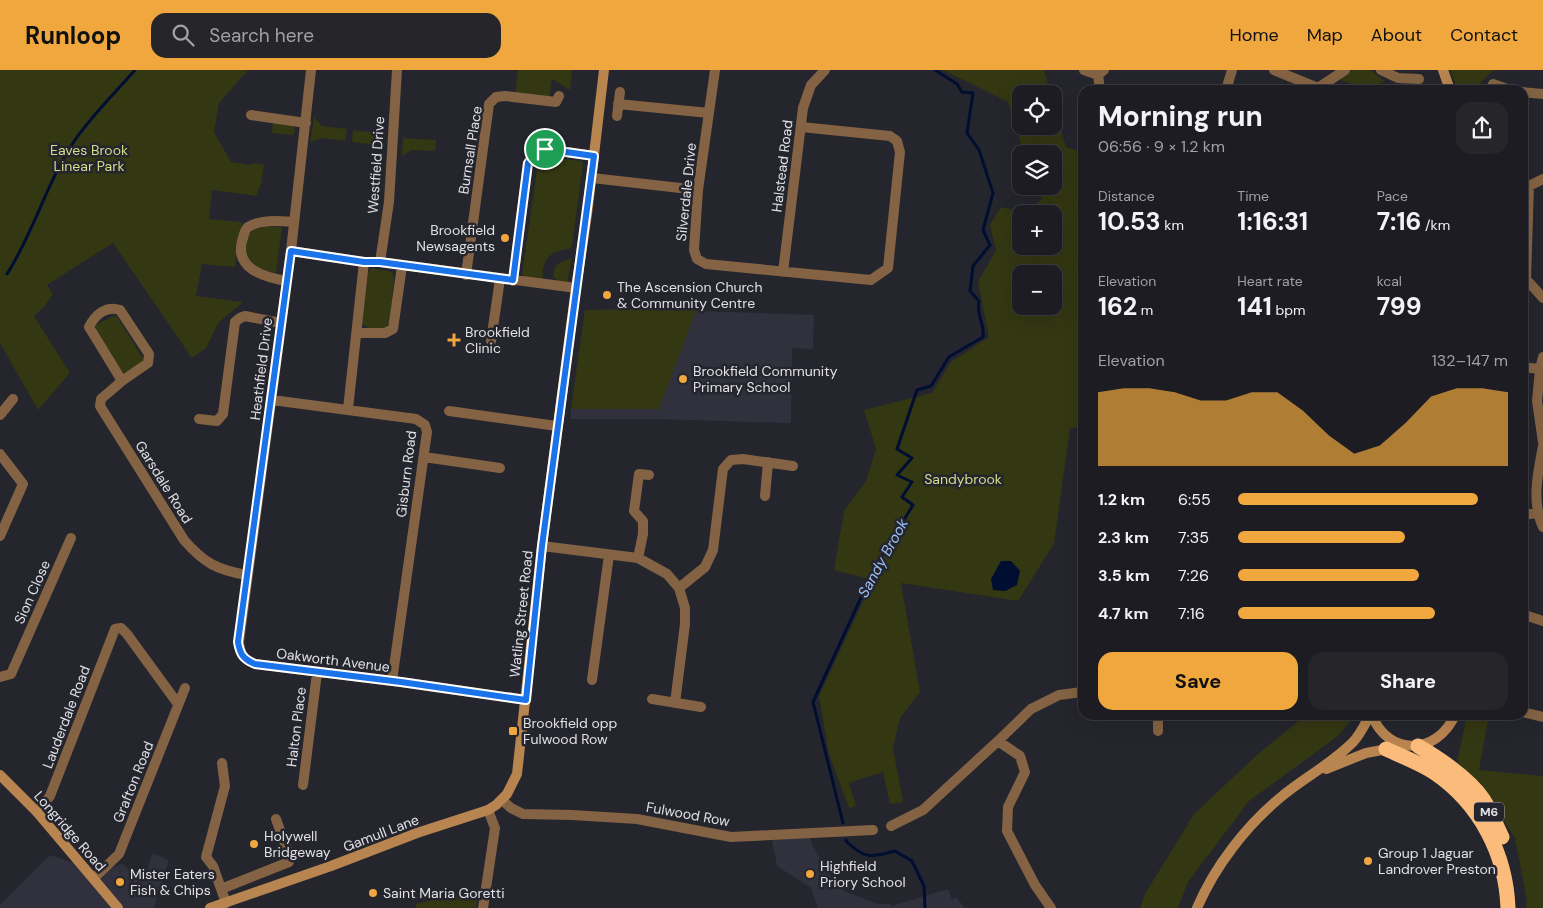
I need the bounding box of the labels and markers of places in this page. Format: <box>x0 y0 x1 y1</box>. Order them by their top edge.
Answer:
pin <box>524 128 566 170</box>
place label: Brookfield Newsagents <box>416 221 495 255</box>
marker: Brookfield Newsagents <box>499 232 511 244</box>
place label: The Ascension Church & Community Centre <box>617 278 762 312</box>
marker: The Ascension Church & Community Centre <box>601 289 613 301</box>
place label: Brookfield Clinic <box>465 323 530 357</box>
marker: Brookfield Clinic <box>447 333 461 347</box>
place label: Brookfield Community Primary School <box>693 362 838 396</box>
marker: Brookfield Community Primary School <box>677 373 689 385</box>
place label: Brookfield opp Fulwood Row <box>523 714 618 748</box>
marker: Brookfield opp Fulwood Row <box>507 725 519 737</box>
place label: Holywell Bridgeway <box>264 827 331 861</box>
marker: Holywell Bridgeway <box>248 838 260 850</box>
place label: Group 1 Jaguar Landrover Preston <box>1378 844 1496 878</box>
marker: Group 1 Jaguar Landrover Preston <box>1362 855 1374 867</box>
place label: Highfield Priory School <box>820 857 906 891</box>
place label: Mister Eaters Fish & Chips <box>130 865 215 899</box>
marker: Highfield Priory School <box>804 868 816 880</box>
marker: Mister Eaters Fish & Chips <box>114 876 126 888</box>
place label: Saint Maria Goretti <box>383 884 505 902</box>
marker: Saint Maria Goretti <box>367 887 379 899</box>

